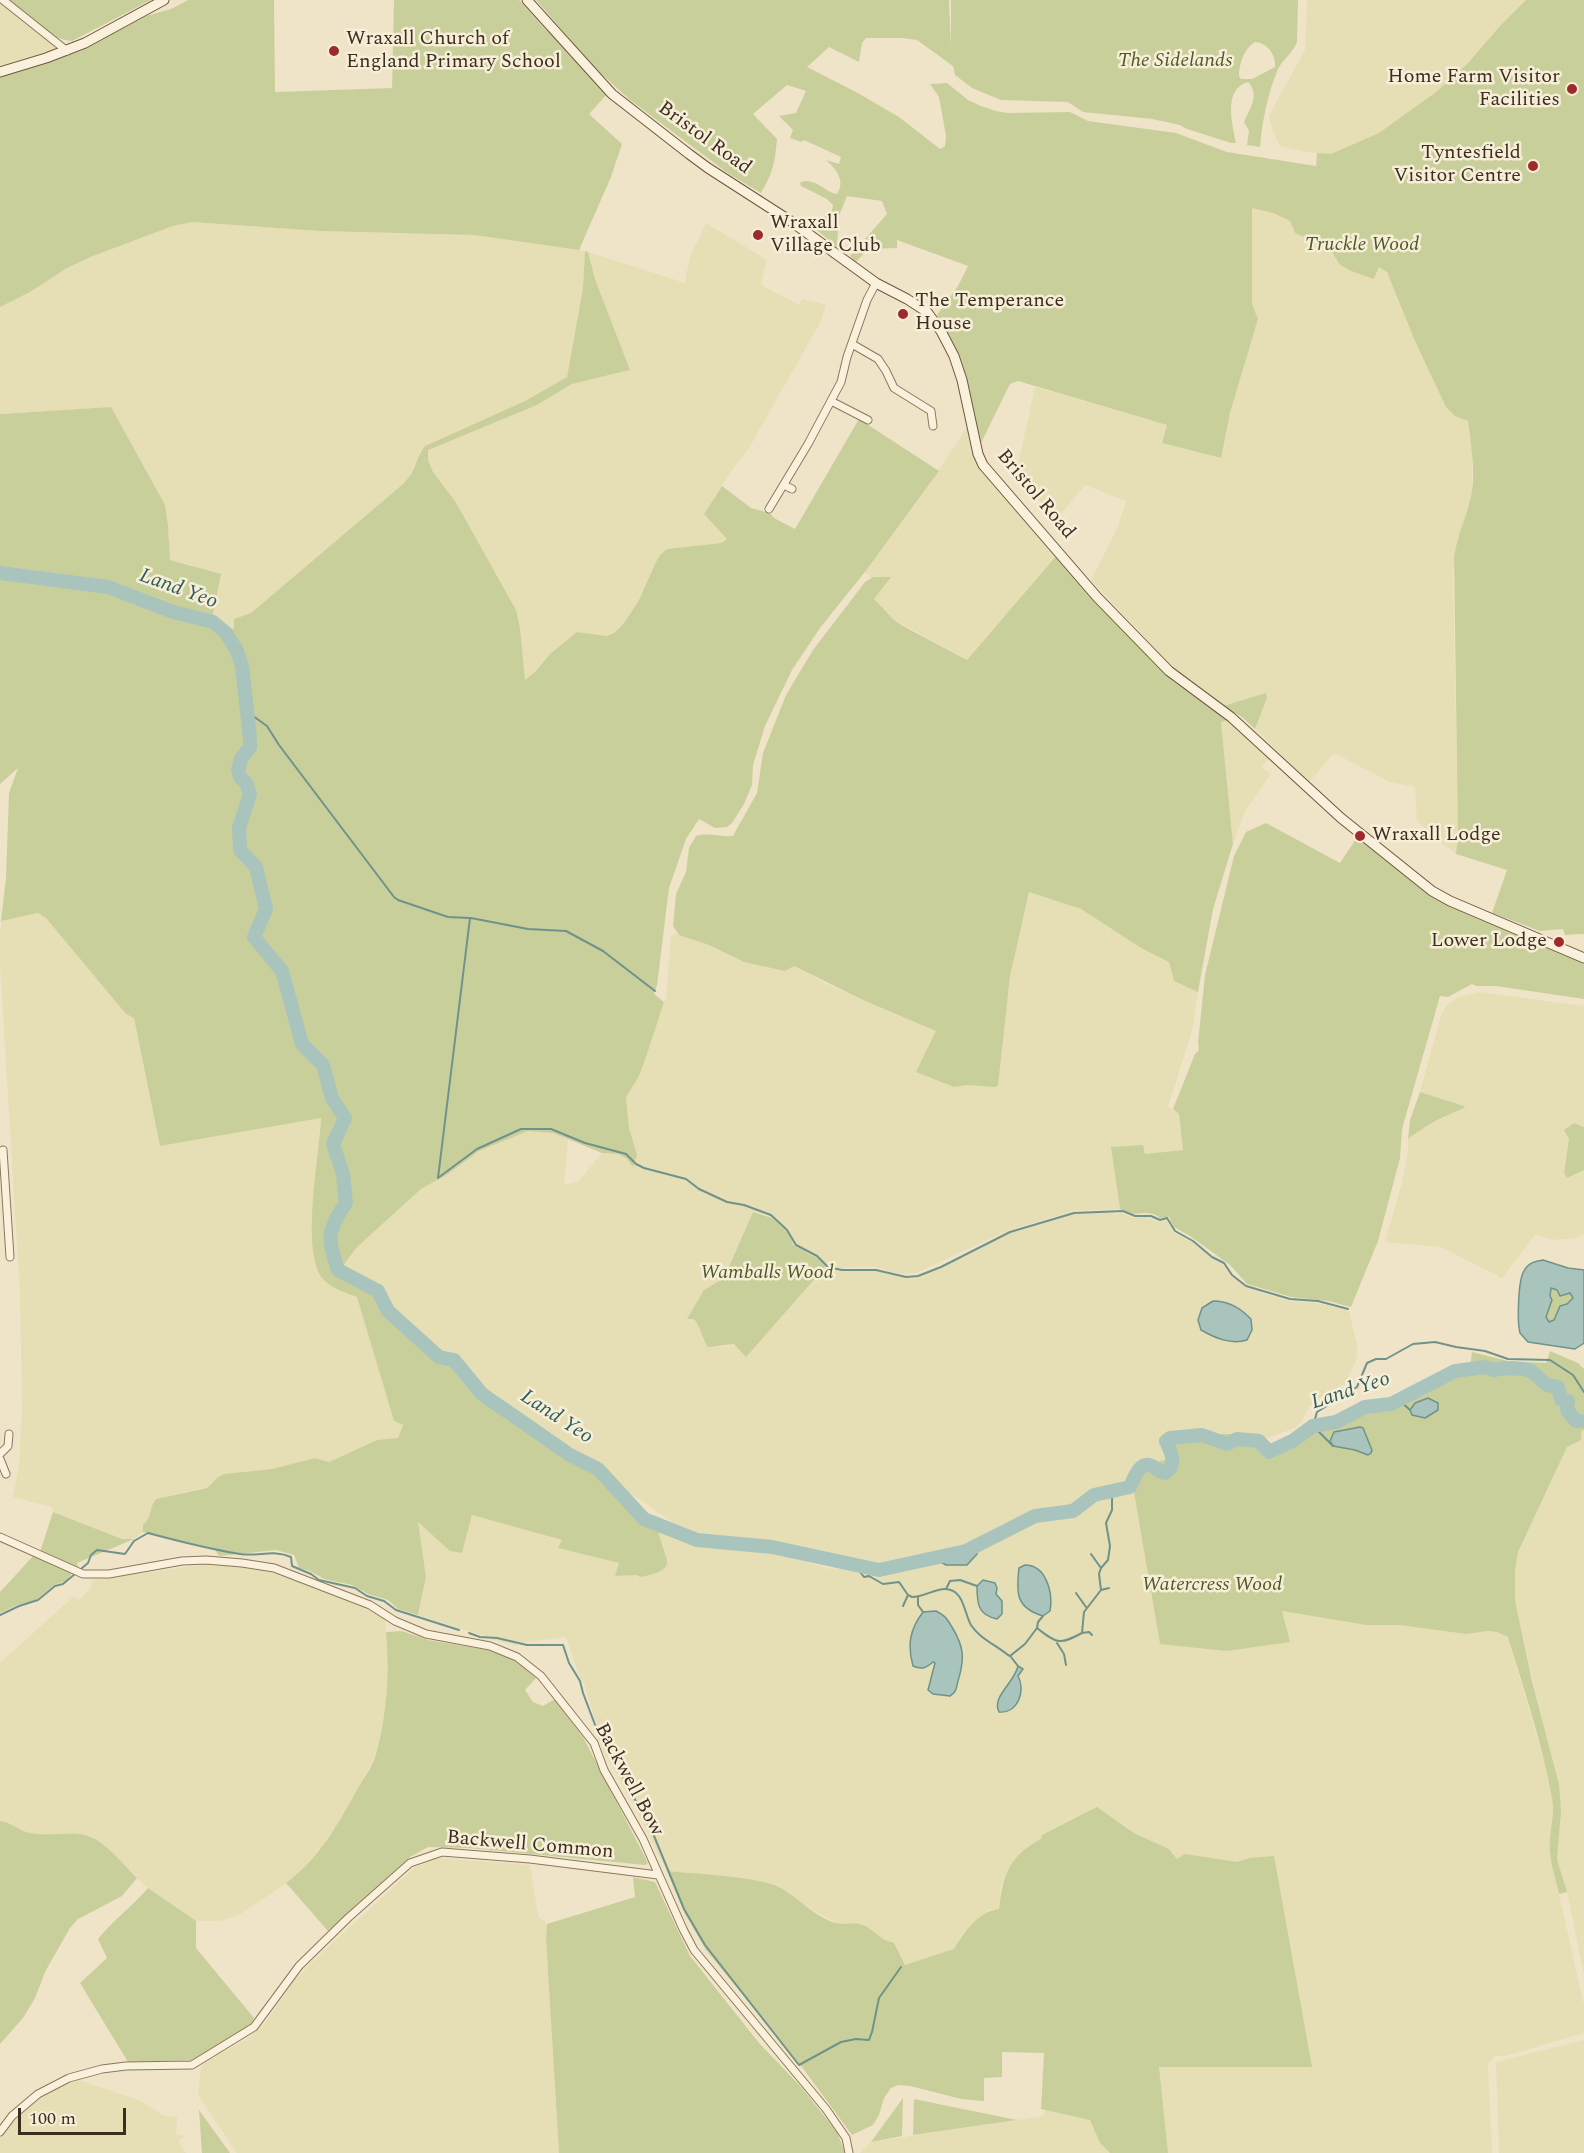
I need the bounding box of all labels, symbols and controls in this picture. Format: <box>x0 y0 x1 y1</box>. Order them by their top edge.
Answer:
place label: Wraxall Church of England Primary School <box>346 28 561 75</box>
marker: Wraxall Church of England Primary School <box>327 44 341 58</box>
park label: The Sidelands <box>1118 50 1232 74</box>
place label: Home Farm Visitor Facilities <box>1388 66 1560 113</box>
marker: Home Farm Visitor Facilities <box>1565 82 1579 96</box>
street label: Bristol Road <box>653 97 755 181</box>
place label: Tyntesfield Visitor Centre <box>1393 142 1521 189</box>
marker: Tyntesfield Visitor Centre <box>1526 159 1540 173</box>
place label: Wraxall Village Club <box>770 212 881 259</box>
marker: Wraxall Village Club <box>751 228 765 242</box>
park label: Truckle Wood <box>1305 234 1419 258</box>
place label: The Temperance House <box>915 290 1064 337</box>
marker: The Temperance House <box>896 307 910 321</box>
street label: Bristol Road <box>991 445 1079 545</box>
water label: Land Yeo <box>135 564 221 616</box>
place label: Wraxall Lodge <box>1372 824 1501 848</box>
marker: Wraxall Lodge <box>1353 829 1367 843</box>
place label: Lower Lodge <box>1431 930 1547 954</box>
marker: Lower Lodge <box>1552 935 1566 949</box>
park label: Wamballs Wood <box>700 1262 834 1286</box>
water label: Land Yeo <box>1308 1367 1394 1417</box>
water label: Land Yeo <box>515 1385 597 1451</box>
park label: Watercress Wood <box>1142 1574 1282 1598</box>
street label: Backwell Bow <box>588 1719 668 1841</box>
street label: Backwell Common <box>446 1827 614 1865</box>
scale bar <box>21 2096 129 2134</box>
text: 100 m <box>29 2105 76 2132</box>

